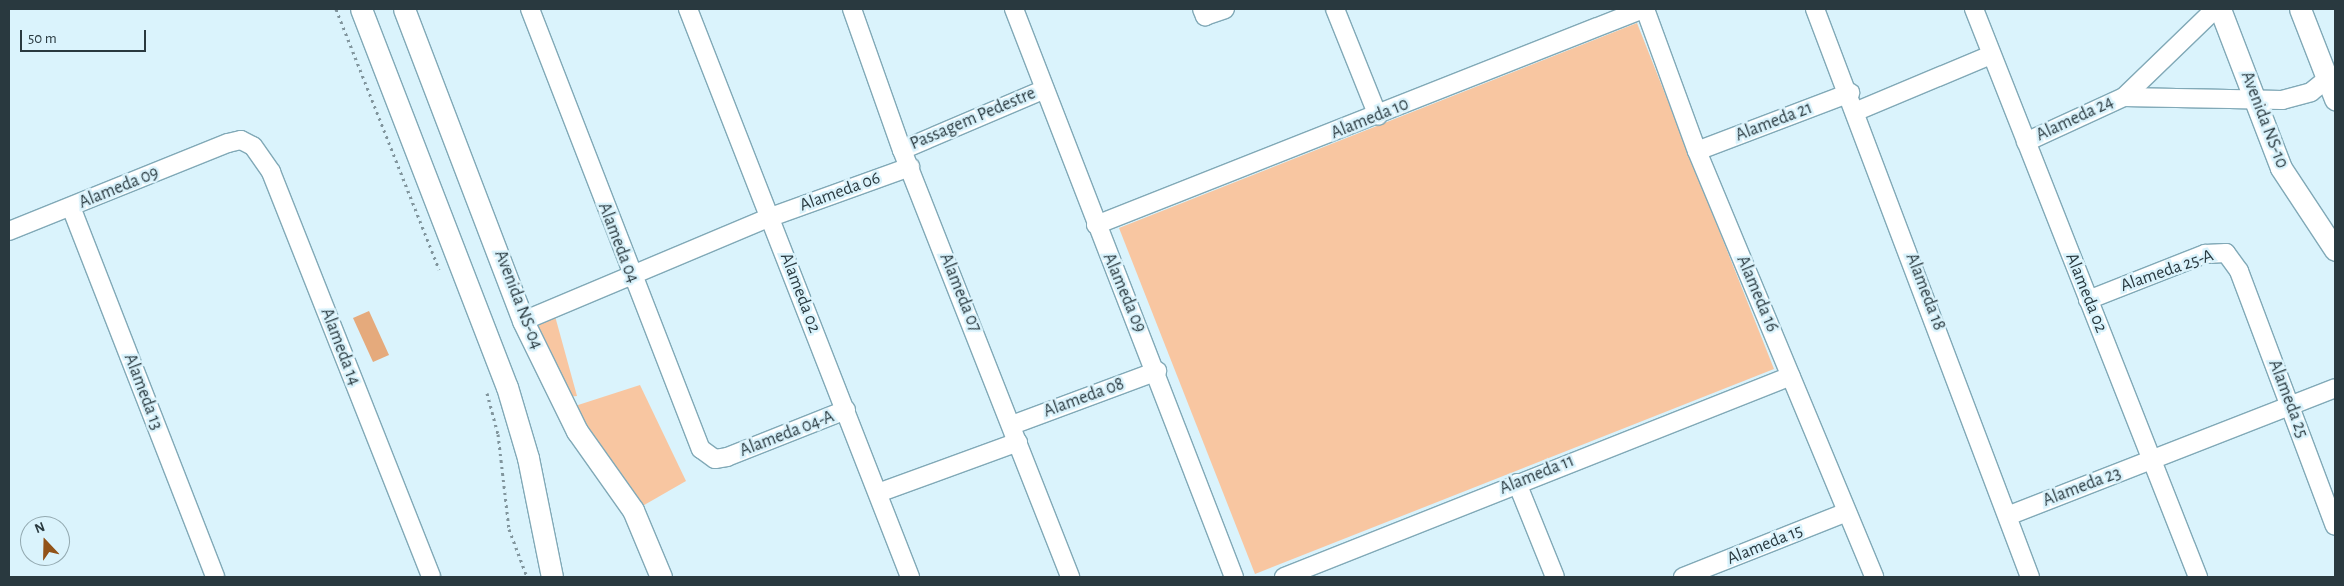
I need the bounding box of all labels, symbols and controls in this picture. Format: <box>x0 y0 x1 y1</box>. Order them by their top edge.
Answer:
scale bar <box>22 20 149 52</box>
text: 50 m <box>28 31 57 46</box>
street label: Avenida NS-10 <box>2236 69 2292 171</box>
street label: Passagem Pedestre <box>907 83 1039 155</box>
street label: Alameda 24 <box>2033 92 2117 146</box>
street label: Alameda 10 <box>1328 94 1412 144</box>
street label: Alameda 21 <box>1732 97 1816 147</box>
street label: Alameda 09 <box>76 162 162 214</box>
street label: Alameda 06 <box>797 167 883 217</box>
street label: Alameda 04 <box>593 200 643 286</box>
street label: Alameda 25-A <box>2118 245 2216 297</box>
street label: Avenida NS-04 <box>489 247 547 353</box>
street label: Alameda 02 <box>775 250 825 336</box>
street label: Alameda 07 <box>934 250 986 336</box>
street label: Alameda 09 <box>1098 250 1150 336</box>
street label: Alameda 18 <box>1900 250 1950 334</box>
street label: Alameda 02 <box>2060 250 2112 336</box>
street label: Alameda 16 <box>1731 253 1783 335</box>
street label: Alameda 14 <box>315 305 365 389</box>
street label: Alameda 13 <box>119 351 167 433</box>
street label: Alameda 25 <box>2263 357 2313 441</box>
street label: Alameda 08 <box>1041 373 1127 423</box>
street label: Alameda 04-A <box>737 406 837 462</box>
street label: Alameda 11 <box>1496 450 1578 500</box>
street label: Alameda 23 <box>2040 462 2124 512</box>
north arrow <box>20 516 70 566</box>
text: N <box>33 520 47 536</box>
street label: Alameda 15 <box>1724 520 1806 570</box>

